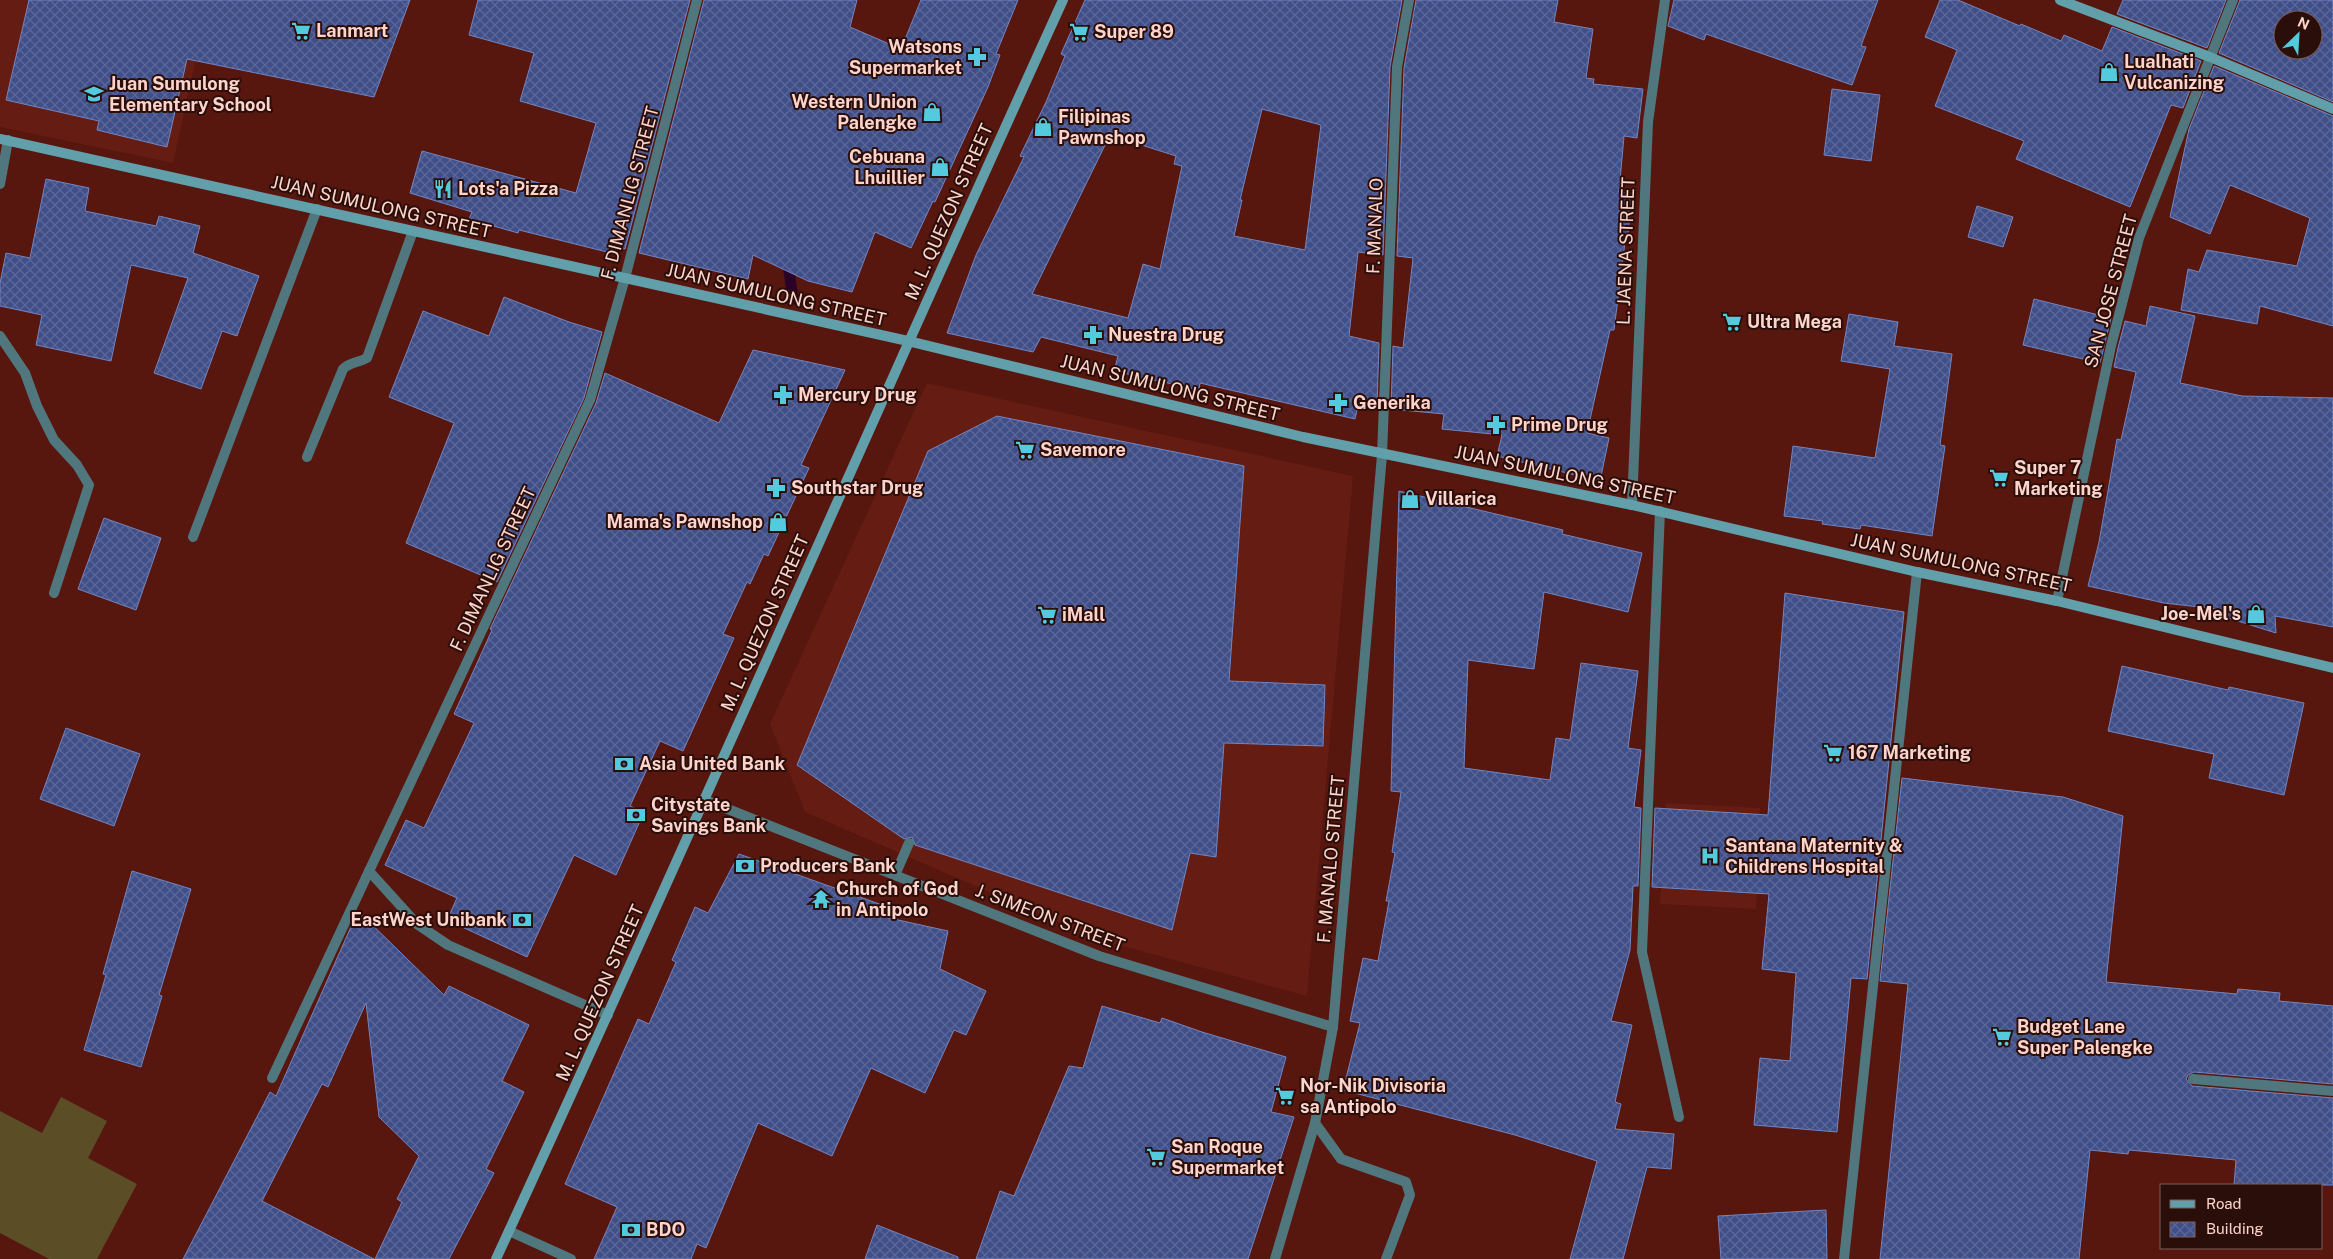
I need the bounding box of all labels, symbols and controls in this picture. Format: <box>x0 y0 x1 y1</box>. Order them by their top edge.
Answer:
north arrow <box>2273 10 2323 60</box>
text: N <box>2295 14 2312 33</box>
supermarket icon: Lanmart <box>290 20 312 42</box>
place label: Lanmart <box>316 20 388 41</box>
supermarket icon: Super 89 <box>1068 21 1090 43</box>
place label: Super 89 <box>1094 21 1174 42</box>
place label: Watsons Supermarket <box>849 36 962 78</box>
pharmacy icon: Watsons Supermarket <box>966 46 988 68</box>
place label: Lualhati Vulcanizing <box>2124 51 2224 93</box>
shop icon: Lualhati Vulcanizing <box>2098 61 2120 83</box>
place label: Juan Sumulong Elementary School <box>109 73 272 115</box>
school or university icon: Juan Sumulong Elementary School <box>83 83 105 105</box>
place label: Western Union Palengke <box>792 91 917 133</box>
shop icon: Western Union Palengke <box>921 101 943 123</box>
street label: F. DIMANLIG STREET <box>596 103 663 282</box>
place label: Filipinas Pawnshop <box>1058 106 1146 148</box>
shop icon: Filipinas Pawnshop <box>1032 116 1054 138</box>
street label: M. L. QUEZON STREET <box>900 120 997 303</box>
place label: Cebuana Lhuillier <box>849 146 926 188</box>
shop icon: Cebuana Lhuillier <box>929 156 951 178</box>
street label: JUAN SUMULONG STREET <box>269 171 494 242</box>
street label: L. JAENA STREET <box>1612 176 1639 325</box>
restaurant icon: Lots'a Pizza <box>432 178 454 200</box>
place label: Lots'a Pizza <box>458 178 558 199</box>
street label: F. MANALO <box>1362 178 1387 274</box>
street label: SAN JOSE STREET <box>2080 211 2141 370</box>
street label: JUAN SUMULONG STREET <box>664 259 889 330</box>
supermarket icon: Ultra Mega <box>1721 311 1743 333</box>
place label: Ultra Mega <box>1747 311 1842 332</box>
pharmacy icon: Nuestra Drug <box>1082 324 1104 346</box>
place label: Nuestra Drug <box>1108 324 1224 345</box>
street label: JUAN SUMULONG STREET <box>1058 350 1282 425</box>
pharmacy icon: Mercury Drug <box>772 384 794 406</box>
place label: Mercury Drug <box>798 384 917 405</box>
pharmacy icon: Generika <box>1327 392 1349 414</box>
place label: Generika <box>1353 392 1431 413</box>
pharmacy icon: Prime Drug <box>1485 414 1507 436</box>
place label: Prime Drug <box>1511 414 1608 435</box>
supermarket icon: Savemore <box>1014 439 1036 461</box>
place label: Savemore <box>1040 439 1126 460</box>
street label: JUAN SUMULONG STREET <box>1453 441 1678 508</box>
place label: Super 7 Marketing <box>2014 457 2102 499</box>
supermarket icon: Super 7 Marketing <box>1988 467 2010 489</box>
pharmacy icon: Southstar Drug <box>765 477 787 499</box>
place label: Southstar Drug <box>791 477 923 498</box>
street label: F. DIMANLIG STREET <box>445 483 540 654</box>
shop icon: Villarica <box>1399 488 1421 510</box>
place label: Villarica <box>1425 488 1496 509</box>
place label: Mama's Pawnshop <box>606 511 763 532</box>
shop icon: Mama's Pawnshop <box>767 511 789 533</box>
street label: JUAN SUMULONG STREET <box>1849 529 2074 596</box>
street label: M. L. QUEZON STREET <box>716 531 813 714</box>
place label: Joe-Mel's <box>2161 603 2241 624</box>
shop icon: Joe-Mel's <box>2245 603 2267 625</box>
supermarket icon: iMall <box>1036 604 1058 626</box>
place label: iMall <box>1062 604 1105 625</box>
supermarket icon: 167 Marketing <box>1822 742 1844 764</box>
place label: 167 Marketing <box>1848 742 1971 763</box>
bank icon: Asia United Bank <box>613 753 635 775</box>
place label: Asia United Bank <box>639 753 786 774</box>
street label: F. MANALO STREET <box>1313 774 1348 944</box>
place label: Citystate Savings Bank <box>651 794 767 836</box>
bank icon: Citystate Savings Bank <box>625 804 647 826</box>
place label: Santana Maternity & Childrens Hospital <box>1725 835 1903 877</box>
hospital icon: Santana Maternity & Childrens Hospital <box>1699 845 1721 867</box>
bank icon: Producers Bank <box>734 855 756 877</box>
place label: Producers Bank <box>760 855 896 876</box>
place label: Church of God in Antipolo <box>836 878 958 920</box>
street label: J. SIMEON STREET <box>972 879 1128 956</box>
temple icon: Church of God in Antipolo <box>810 888 832 910</box>
street label: M. L. QUEZON STREET <box>551 901 648 1084</box>
place label: EastWest Unibank <box>351 909 508 930</box>
bank icon: EastWest Unibank <box>511 909 533 931</box>
place label: Budget Lane Super Palengke <box>2017 1016 2153 1058</box>
supermarket icon: Budget Lane Super Palengke <box>1991 1026 2013 1048</box>
place label: Nor-Nik Divisoria sa Antipolo <box>1300 1075 1446 1117</box>
supermarket icon: Nor-Nik Divisoria sa Antipolo <box>1274 1085 1296 1107</box>
place label: San Roque Supermarket <box>1171 1136 1284 1178</box>
supermarket icon: San Roque Supermarket <box>1145 1146 1167 1168</box>
legend <box>2160 1184 2323 1249</box>
text: Road <box>2206 1195 2242 1212</box>
bank icon: BDO <box>620 1219 642 1241</box>
place label: BDO <box>646 1219 685 1240</box>
text: Building <box>2206 1220 2264 1237</box>

